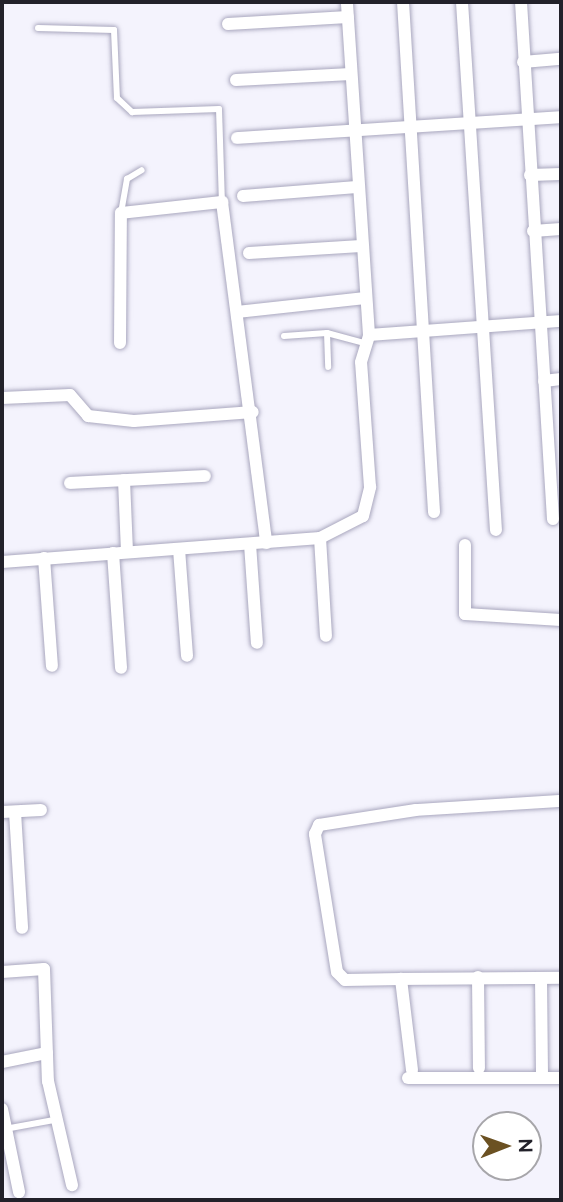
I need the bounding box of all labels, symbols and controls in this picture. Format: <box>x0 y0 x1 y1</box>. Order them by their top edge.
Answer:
north arrow <box>472 1111 542 1181</box>
text: N <box>515 1138 537 1153</box>

